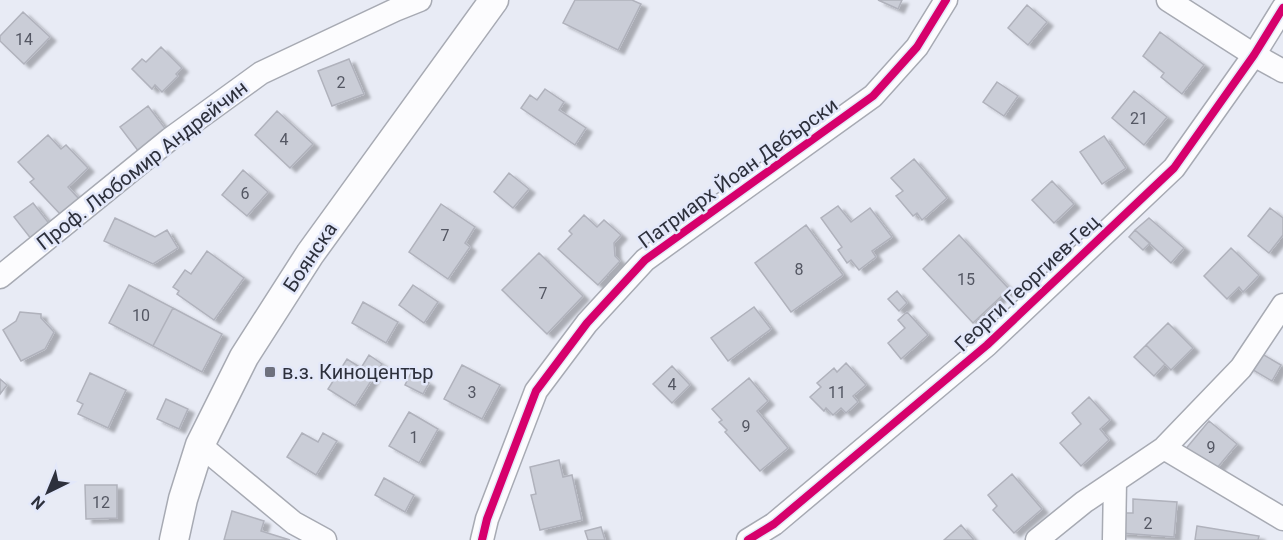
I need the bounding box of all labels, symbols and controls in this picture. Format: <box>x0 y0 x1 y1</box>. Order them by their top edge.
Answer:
house number: 14 <box>15 30 33 49</box>
house number: 2 <box>337 73 346 92</box>
street label: Проф. Любомир Андрейчин <box>32 75 252 255</box>
street label: Патриарх Йоан Дебърски <box>634 93 842 253</box>
house number: 21 <box>1130 109 1148 128</box>
house number: 4 <box>280 130 289 149</box>
house number: 6 <box>241 184 250 203</box>
street label: Георги Георгиев-Гец <box>950 210 1104 356</box>
street label: Боянска <box>278 218 342 296</box>
house number: 7 <box>441 226 450 245</box>
house number: 8 <box>795 260 804 279</box>
house number: 15 <box>957 270 975 289</box>
house number: 7 <box>539 284 548 303</box>
house number: 10 <box>132 306 150 325</box>
place label: в.з. Киноцентър <box>282 360 433 384</box>
marker: в.з. Киноцентър <box>263 365 277 379</box>
house number: 4 <box>668 375 677 394</box>
house number: 3 <box>468 383 477 402</box>
house number: 11 <box>828 383 846 402</box>
house number: 9 <box>742 417 751 436</box>
house number: 1 <box>410 428 419 447</box>
house number: 9 <box>1207 438 1216 457</box>
north arrow <box>18 462 78 522</box>
text: N <box>28 492 49 513</box>
house number: 12 <box>92 493 110 512</box>
house number: 2 <box>1144 514 1153 533</box>

